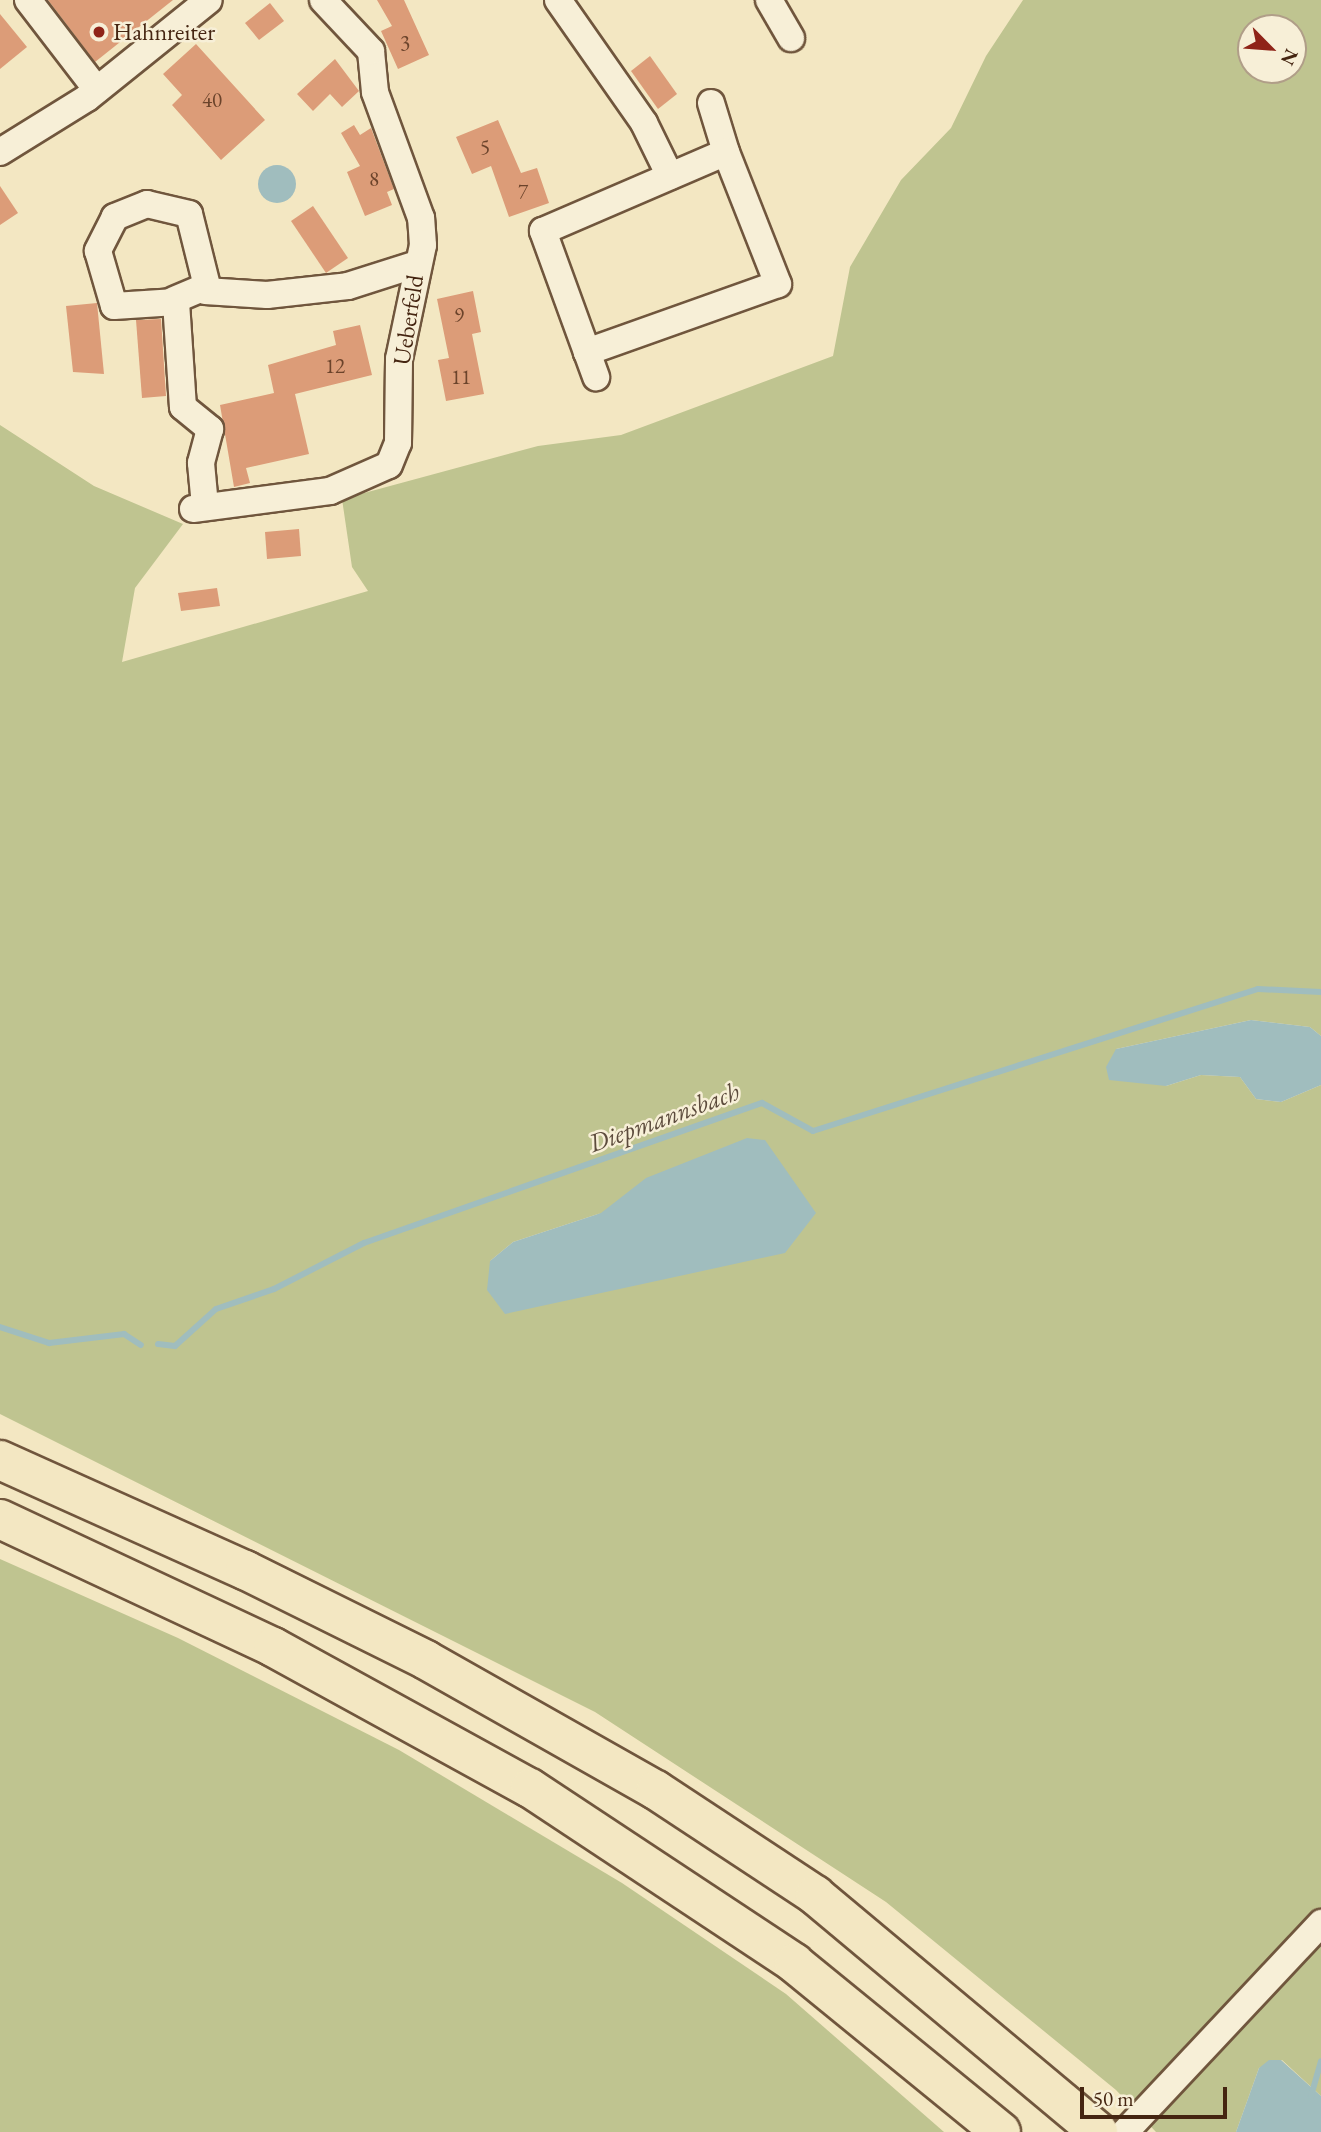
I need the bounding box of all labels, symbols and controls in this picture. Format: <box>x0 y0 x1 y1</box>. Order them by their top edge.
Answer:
north arrow <box>1237 14 1307 84</box>
place label: Hahnreiter <box>113 18 215 46</box>
marker: Hahnreiter <box>91 24 107 40</box>
house number: 3 <box>400 30 410 56</box>
text: N <box>1275 45 1304 69</box>
house number: 40 <box>202 87 222 113</box>
house number: 5 <box>480 134 490 160</box>
house number: 8 <box>369 166 379 192</box>
house number: 7 <box>518 179 528 205</box>
street label: Ueberfeld <box>387 273 429 367</box>
house number: 9 <box>454 302 464 328</box>
house number: 12 <box>325 353 345 379</box>
house number: 11 <box>451 364 471 390</box>
water label: Diepmannsbach <box>584 1076 744 1160</box>
scale bar <box>1083 2072 1230 2116</box>
text: 50 m <box>1093 2085 1134 2112</box>

